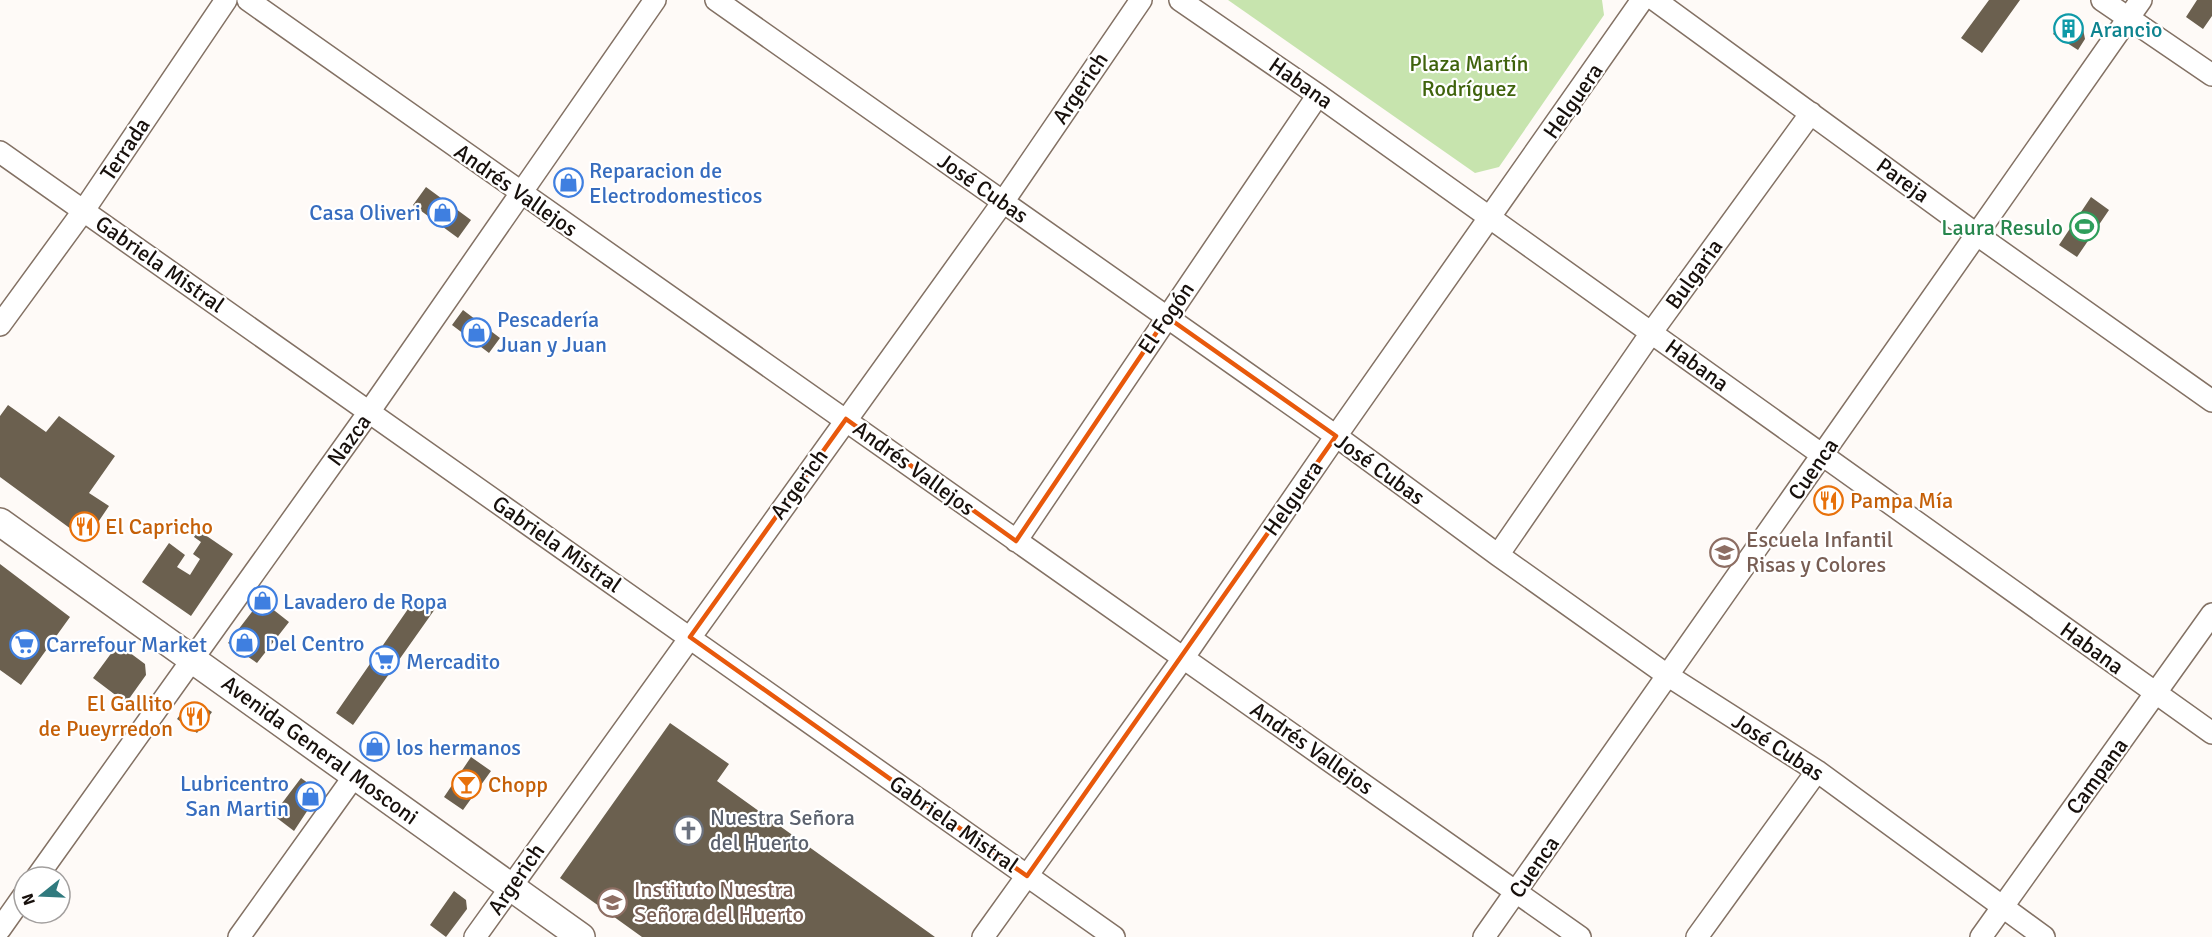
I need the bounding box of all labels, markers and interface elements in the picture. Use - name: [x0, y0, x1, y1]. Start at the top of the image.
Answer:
- building icon: Arancio: [2053, 13, 2085, 45]
- place label: Arancio: [2090, 16, 2163, 43]
- street label: Argerich: [1046, 47, 1114, 129]
- park label: Plaza Martín Rodríguez: [1409, 50, 1529, 102]
- street label: Habana: [1264, 51, 1338, 115]
- street label: Helguera: [1537, 58, 1609, 144]
- street label: Terrada: [94, 112, 156, 186]
- street label: Andrés Vallejos: [449, 138, 583, 242]
- street label: José Cubas: [933, 147, 1033, 229]
- street label: Pareja: [1871, 152, 1935, 208]
- place label: Reparacion de Electrodomesticos: [589, 157, 762, 209]
- shop icon: Reparacion de Electrodomesticos: [552, 167, 584, 199]
- shop icon: Casa Oliveri: [426, 196, 458, 228]
- place label: Casa Oliveri: [309, 199, 421, 226]
- street label: Gabriela Mistral: [90, 210, 230, 318]
- sports icon: Laura Resulo: [2068, 211, 2100, 243]
- place label: Laura Resulo: [1941, 214, 2063, 241]
- street label: Bulgaria: [1660, 234, 1728, 314]
- street label: El Fogón: [1132, 277, 1200, 359]
- place label: Pescadería Juan y Juan: [497, 306, 607, 358]
- shop icon: Pescadería Juan y Juan: [460, 316, 492, 348]
- street label: Habana: [1660, 333, 1734, 397]
- street label: Nazca: [321, 409, 377, 471]
- street label: Andrés Vallejos: [848, 415, 980, 521]
- street label: José Cubas: [1330, 427, 1430, 511]
- street label: Cuenca: [1782, 433, 1844, 505]
- street label: Argerich: [764, 443, 834, 525]
- street label: Helguera: [1257, 455, 1329, 541]
- restaurant icon: Pampa Mía: [1813, 484, 1845, 516]
- place label: Pampa Mía: [1850, 487, 1953, 514]
- street label: Gabriela Mistral: [487, 490, 627, 598]
- restaurant icon: El Capricho: [68, 510, 100, 542]
- place label: El Capricho: [105, 513, 213, 540]
- place label: Escuela Infantil Risas y Colores: [1746, 526, 1893, 578]
- school or university icon: Escuela Infantil Risas y Colores: [1709, 536, 1741, 568]
- shop icon: Lavadero de Ropa: [246, 585, 278, 617]
- place label: Lavadero de Ropa: [283, 588, 447, 615]
- street label: Habana: [2055, 616, 2129, 680]
- shop icon: Del Centro: [228, 627, 260, 659]
- supermarket icon: Carrefour Market: [9, 628, 41, 660]
- place label: Del Centro: [265, 630, 365, 657]
- place label: Carrefour Market: [46, 631, 207, 658]
- supermarket icon: Mercadito: [369, 645, 401, 677]
- place label: Mercadito: [406, 648, 500, 675]
- street label: Avenida General Mosconi: [216, 670, 424, 830]
- place label: El Gallito de Pueyrredon: [38, 690, 173, 742]
- street label: Andrés Vallejos: [1245, 696, 1379, 800]
- restaurant icon: El Gallito de Pueyrredon: [178, 700, 210, 732]
- street label: José Cubas: [1727, 707, 1829, 787]
- shop icon: los hermanos: [359, 731, 391, 763]
- street label: Campana: [2060, 733, 2134, 819]
- place label: los hermanos: [396, 734, 521, 761]
- bar icon: Chopp: [451, 768, 483, 800]
- place label: Lubricentro San Martin: [180, 770, 289, 822]
- street label: Gabriela Mistral: [884, 770, 1024, 878]
- place label: Chopp: [488, 771, 548, 798]
- shop icon: Lubricentro San Martin: [294, 780, 326, 812]
- place label: Nuestra Señora del Huerto: [710, 804, 855, 856]
- church icon: Nuestra Señora del Huerto: [673, 814, 705, 846]
- street label: Cuenca: [1503, 831, 1565, 903]
- street label: Argerich: [482, 838, 550, 920]
- north arrow: [12, 865, 72, 925]
- place label: Instituto Nuestra Señora del Huerto: [634, 876, 804, 928]
- school or university icon: Instituto Nuestra Señora del Huerto: [597, 886, 629, 918]
- text: N: [17, 891, 40, 908]

